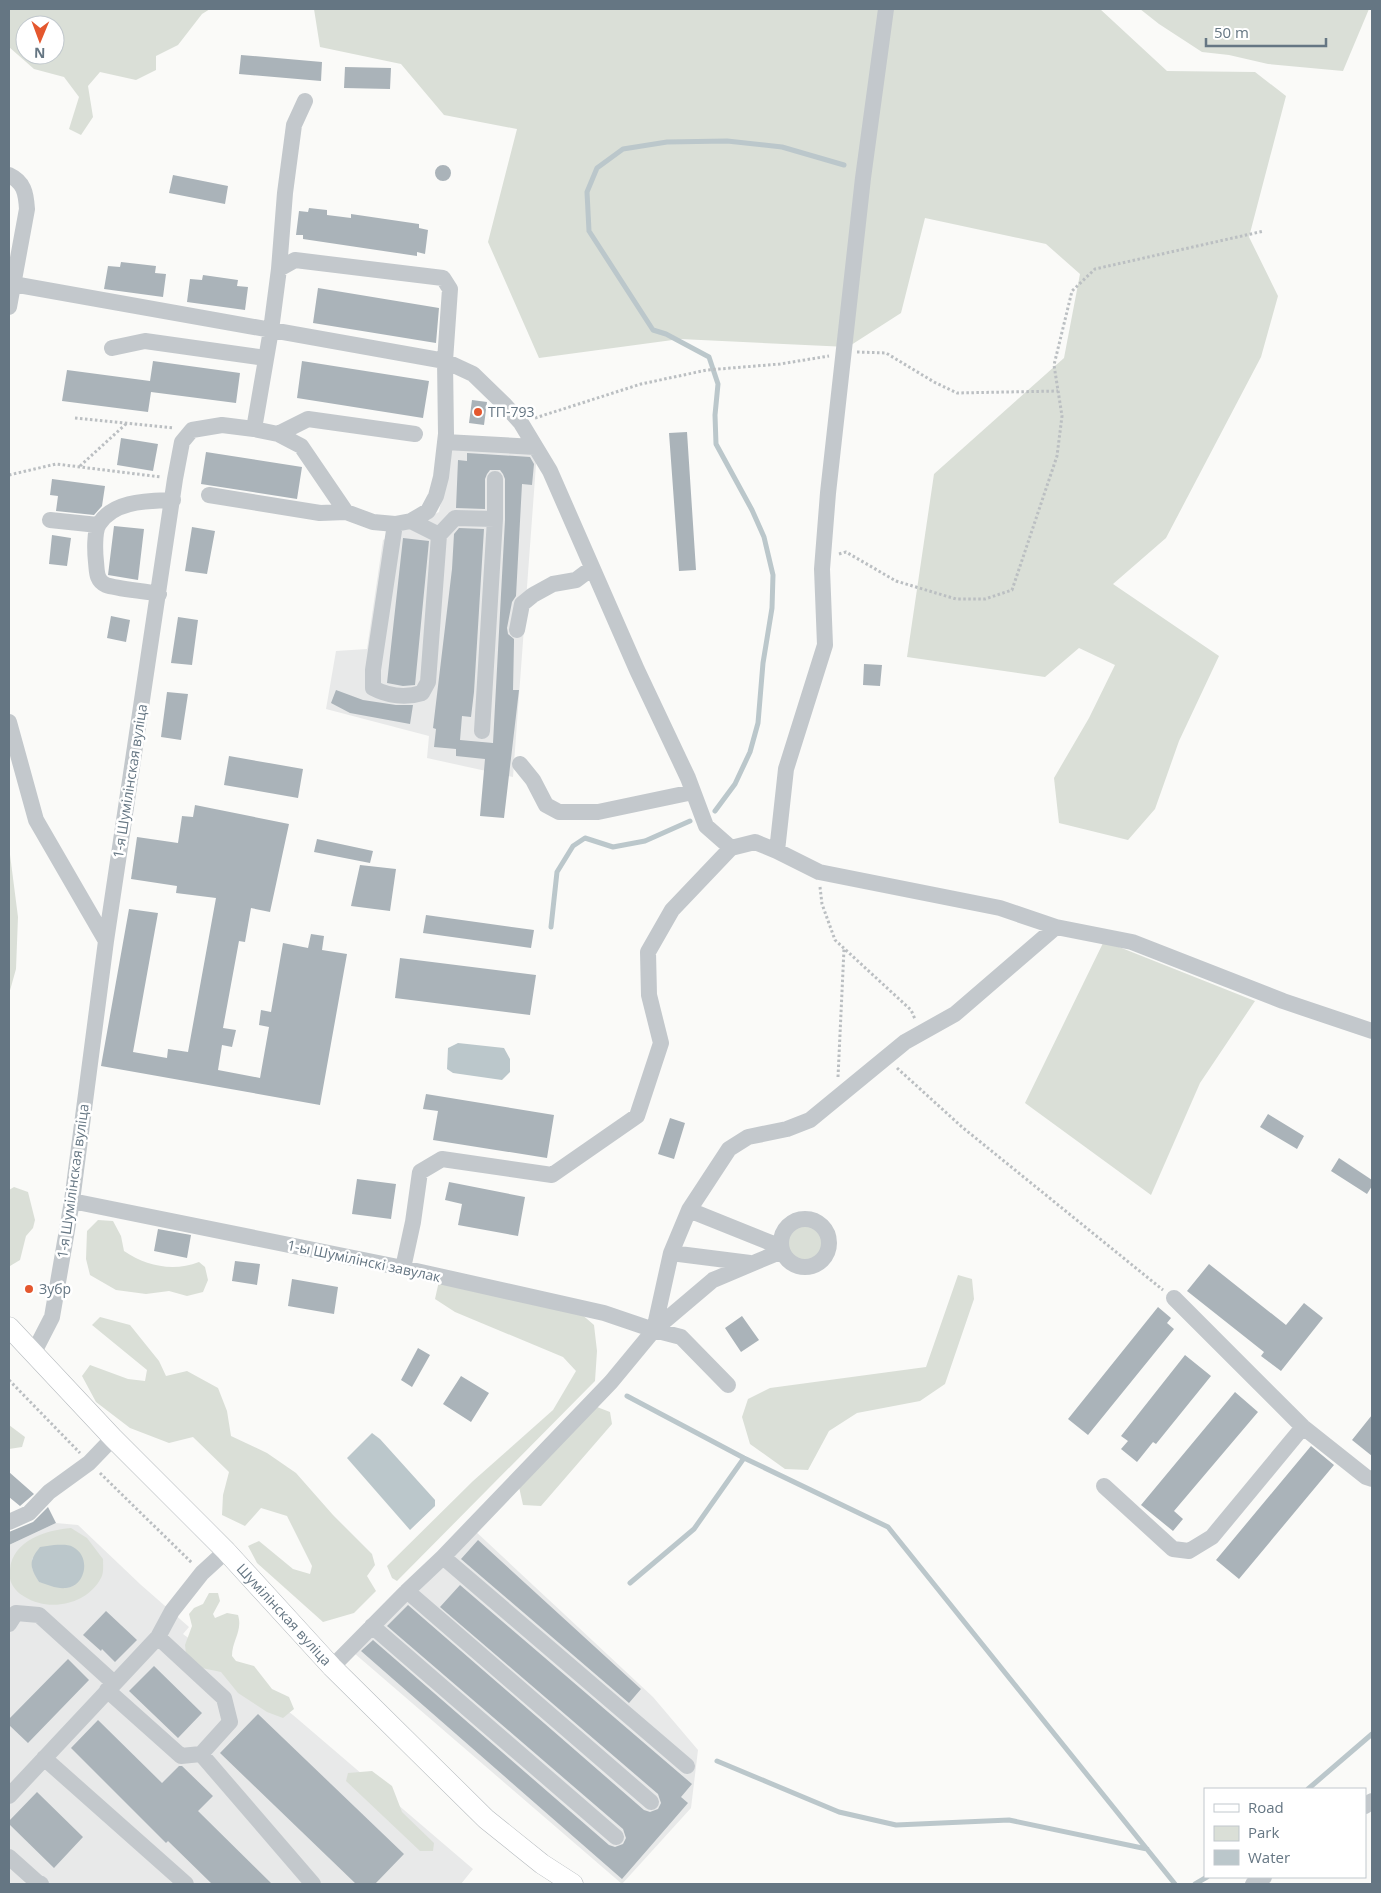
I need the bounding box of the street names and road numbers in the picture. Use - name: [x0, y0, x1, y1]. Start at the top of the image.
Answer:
- street label: 1-я Шумілінская вуліца: [108, 702, 151, 859]
- street label: 1-я Шумілінская вуліца: [52, 1102, 93, 1259]
- street label: 1-ы Шумілінскі завулак: [286, 1235, 443, 1286]
- street label: Шумілінская вуліца: [233, 1559, 336, 1669]

